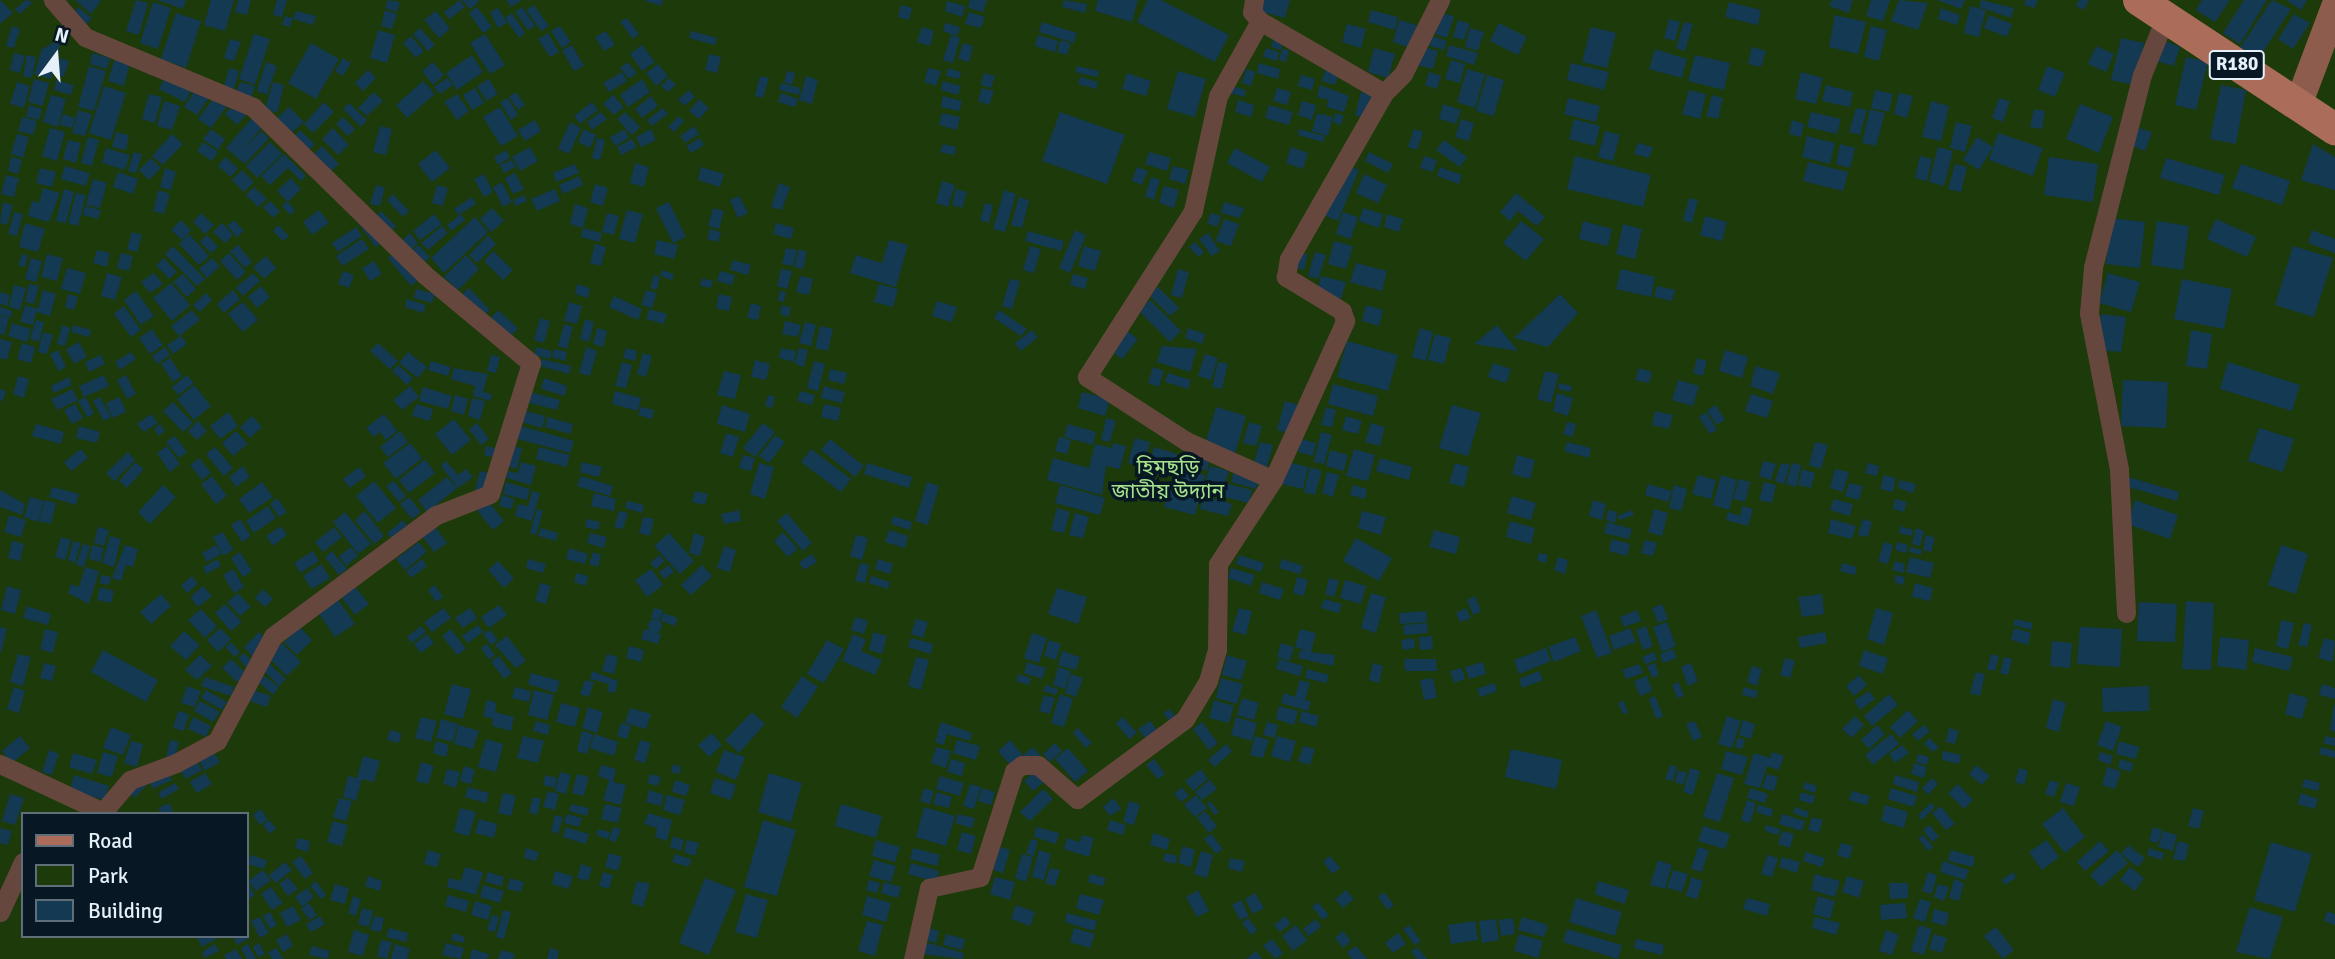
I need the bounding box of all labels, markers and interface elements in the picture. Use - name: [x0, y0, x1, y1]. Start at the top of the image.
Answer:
- north arrow: [21, 21, 91, 91]
- text: N: [52, 22, 71, 49]
- road number: R180: [2207, 50, 2267, 80]
- park label: হিমছড়ি জাতীয় উদ্যান: [1112, 454, 1224, 504]
- legend: [21, 812, 248, 938]
- text: Road: [88, 828, 133, 854]
- text: Park: [88, 863, 128, 889]
- text: Building: [88, 898, 163, 924]

